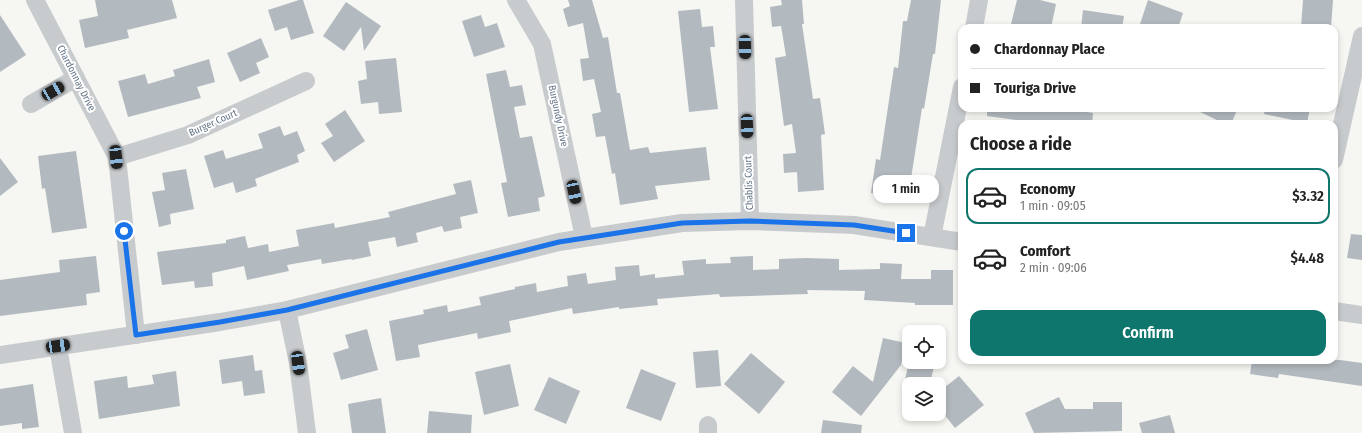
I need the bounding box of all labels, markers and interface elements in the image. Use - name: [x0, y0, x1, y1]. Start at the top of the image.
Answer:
- car: [739, 35, 751, 59]
- text: Chardonnay Place: [994, 40, 1105, 58]
- street label: Chardonnay Drive: [54, 43, 98, 113]
- text: Touriga Drive: [994, 79, 1076, 97]
- car: [40, 80, 66, 102]
- street label: Burgundy Drive: [546, 84, 570, 148]
- street label: Burger Court: [187, 107, 240, 139]
- car: [741, 114, 753, 138]
- text: Choose a ride: [970, 133, 1072, 155]
- car: [109, 144, 123, 170]
- street label: Chablis Court: [742, 155, 756, 210]
- callout: 1 min: [873, 175, 939, 203]
- icon: car: [972, 178, 1008, 214]
- car: [566, 179, 582, 205]
- text: Economy: [1020, 180, 1075, 198]
- text: 1 min: [892, 181, 920, 196]
- text: $3.32: [1292, 187, 1324, 205]
- text: 1 min · 09:05: [1020, 198, 1086, 213]
- route start: [115, 222, 133, 240]
- route end: [897, 224, 915, 242]
- icon: car: [972, 240, 1008, 276]
- text: Comfort: [1020, 242, 1071, 260]
- text: $4.48: [1291, 249, 1324, 267]
- text: 2 min · 09:06: [1020, 260, 1087, 275]
- button: Confirm: [970, 310, 1326, 356]
- map controls: [902, 325, 946, 421]
- button: locate: [902, 325, 946, 369]
- car: [45, 338, 71, 354]
- car: [290, 350, 306, 376]
- button: layers: [902, 377, 946, 421]

